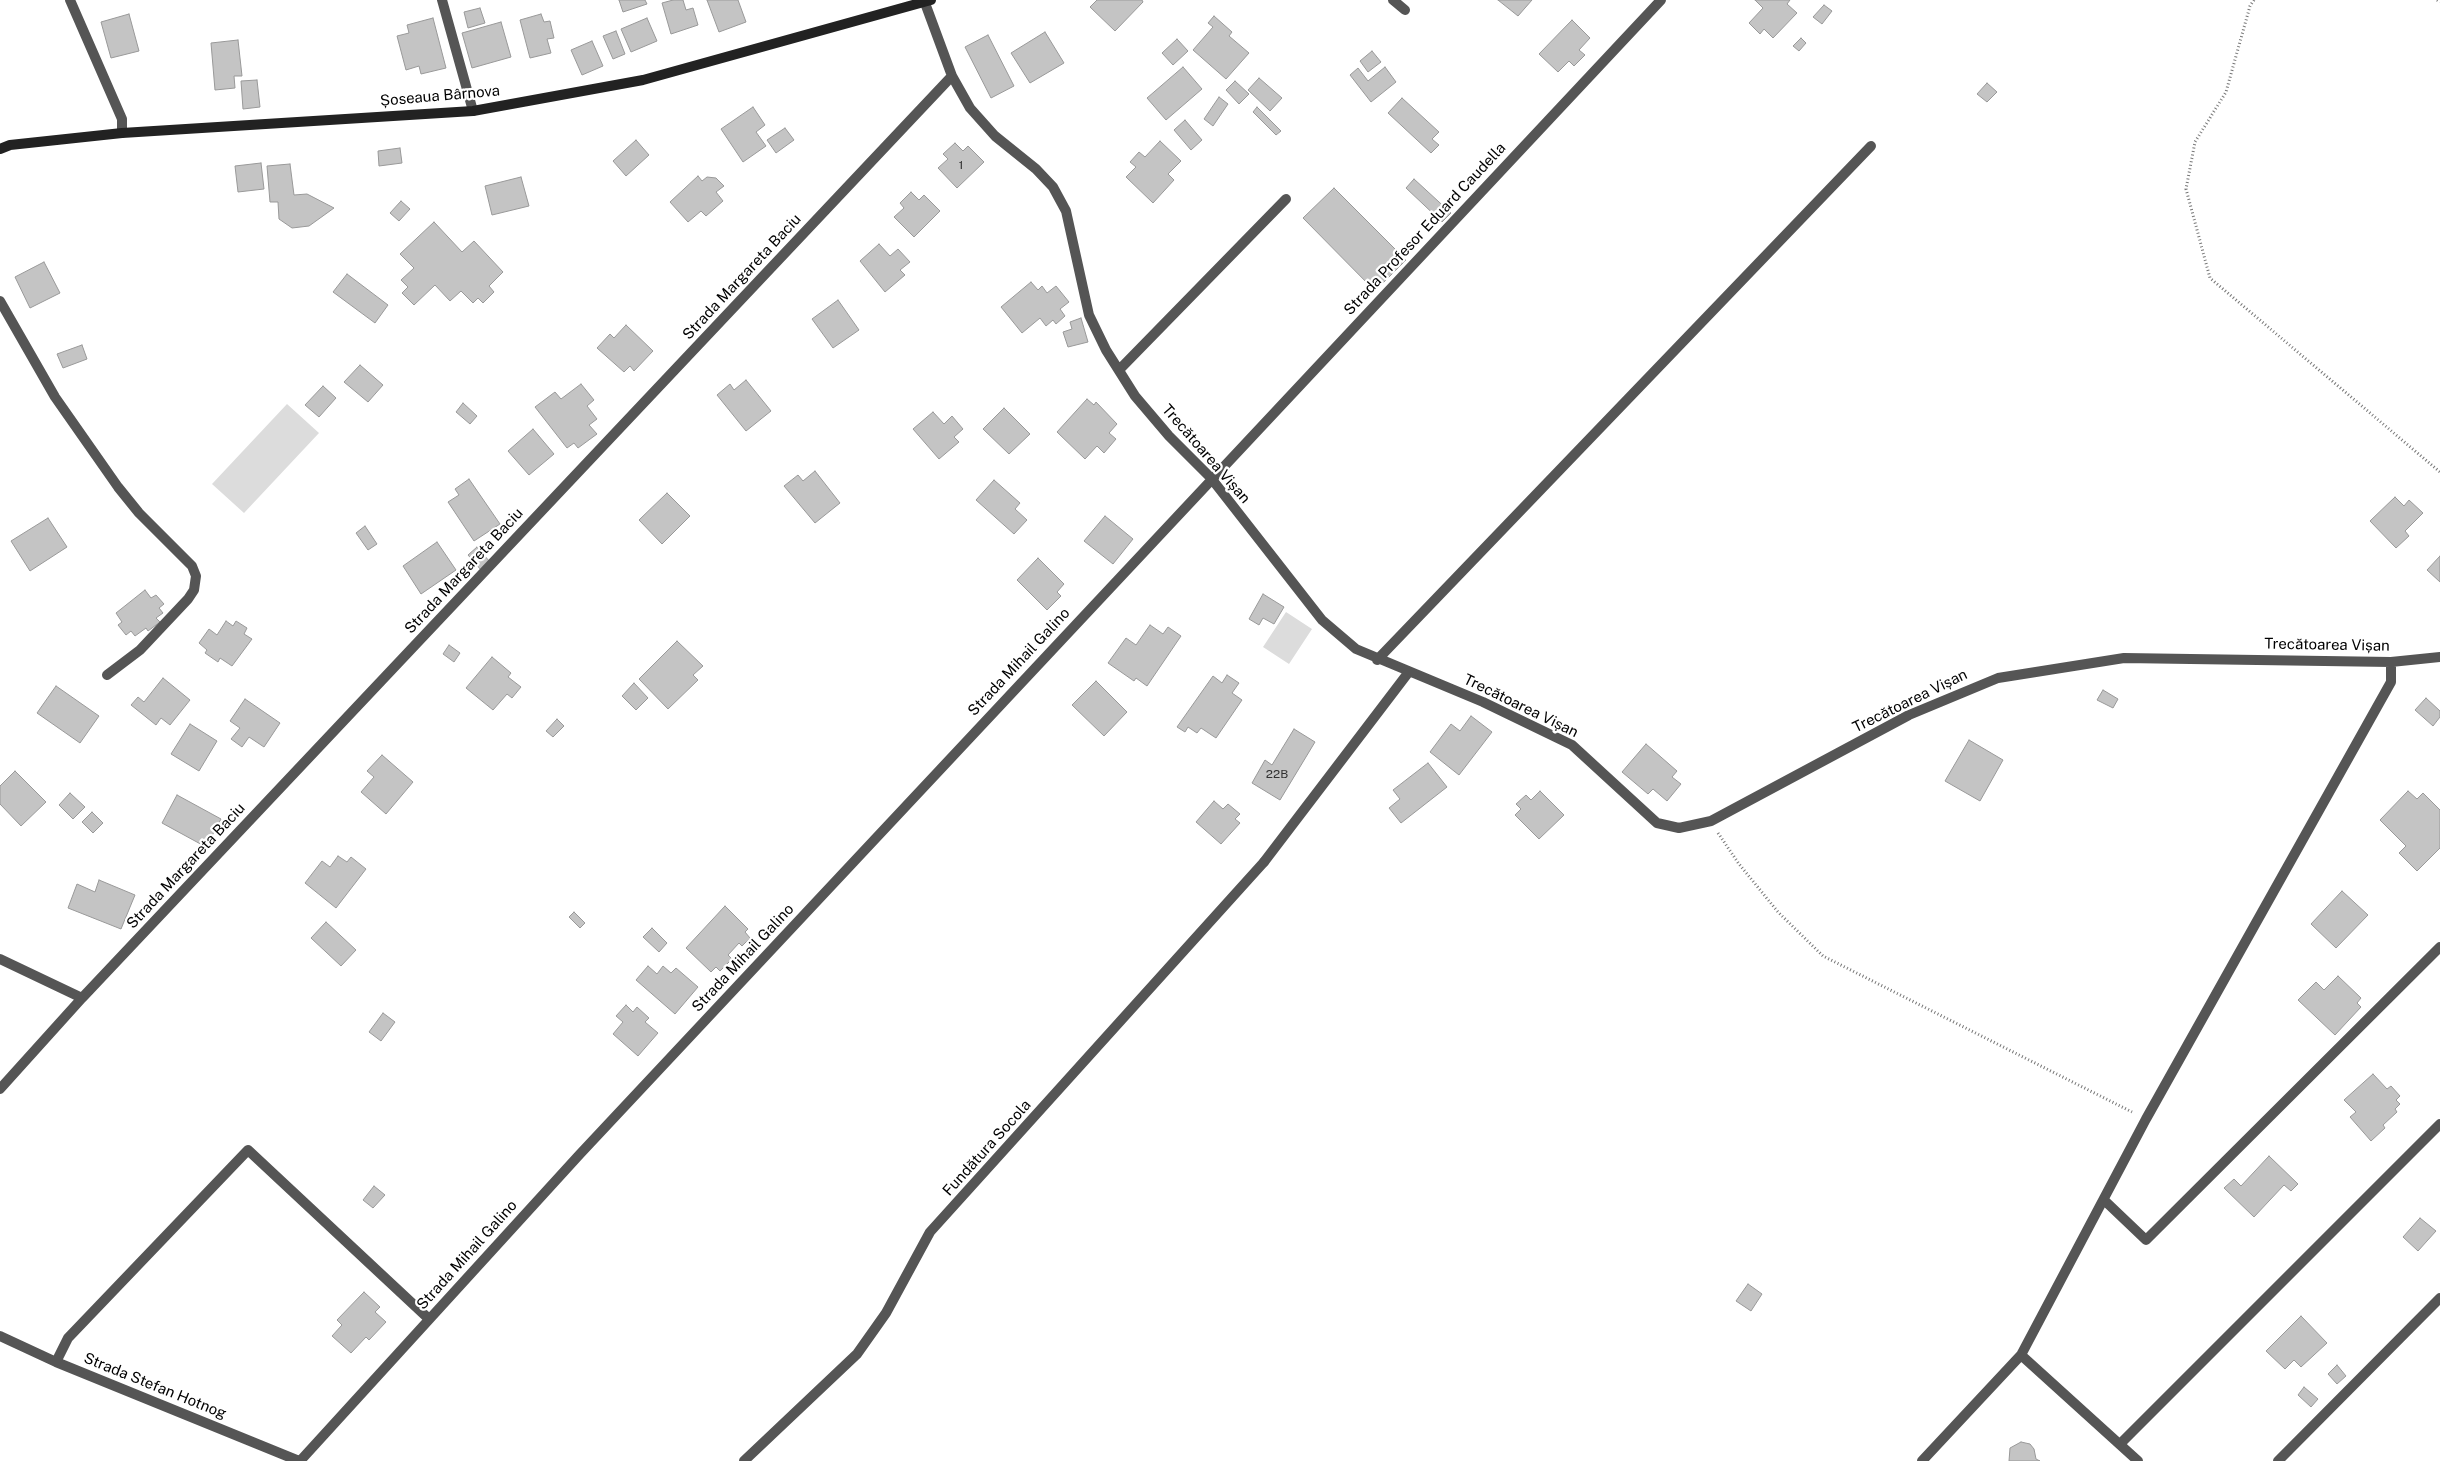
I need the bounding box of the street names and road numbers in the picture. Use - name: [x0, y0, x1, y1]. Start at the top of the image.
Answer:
- street label: Șoseaua Bârnova: [379, 82, 501, 110]
- street label: Strada Profesor Eduard Caudella: [1340, 139, 1510, 319]
- street label: Strada Margareta Baciu: [679, 210, 805, 344]
- street label: Trecătoarea Vișan: [1158, 401, 1254, 507]
- street label: Strada Margareta Baciu: [401, 504, 527, 638]
- street label: Strada Mihail Galino: [964, 604, 1074, 720]
- street label: Trecătoarea Vișan: [2264, 635, 2390, 655]
- street label: Trecătoarea Vișan: [1850, 665, 1970, 737]
- street label: Trecătoarea Vișan: [1461, 670, 1581, 742]
- street label: Strada Margareta Baciu: [123, 799, 249, 933]
- street label: Strada Mihail Galino: [688, 900, 798, 1016]
- street label: Fundătura Socola: [939, 1096, 1035, 1200]
- street label: Strada Mihail Galino: [413, 1197, 521, 1313]
- street label: Strada Stefan Hotnog: [81, 1349, 229, 1423]

